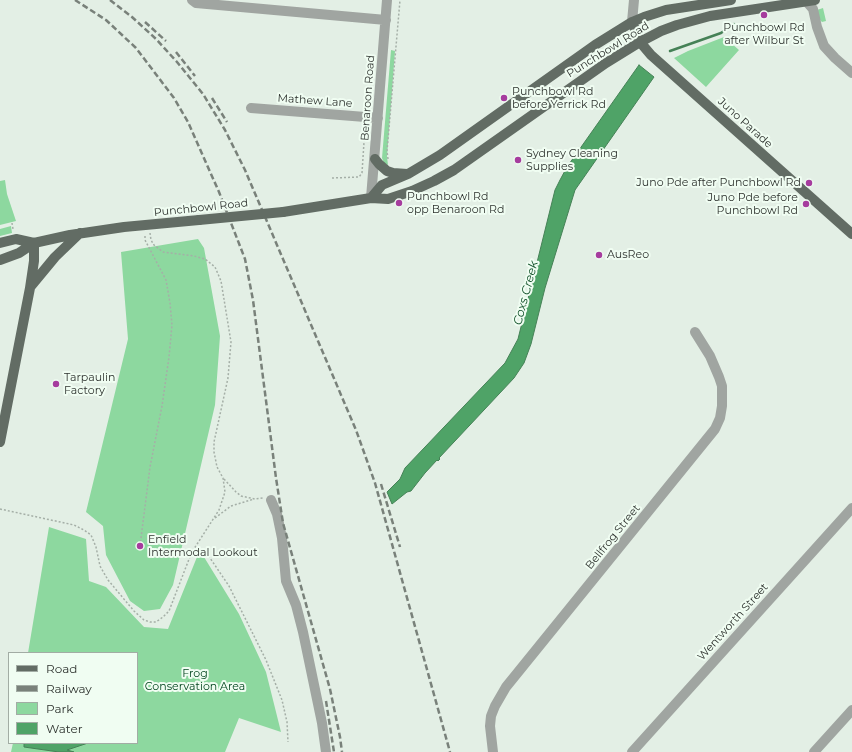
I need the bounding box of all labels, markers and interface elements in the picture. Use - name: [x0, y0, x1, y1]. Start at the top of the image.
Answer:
- marker: Punchbowl Rd after Wilbur St: [759, 10, 769, 20]
- street label: Punchbowl Road: [564, 19, 652, 81]
- place label: Punchbowl Rd after Wilbur St: [723, 21, 805, 47]
- street label: Benaroon Road: [358, 55, 378, 141]
- place label: Punchbowl Rd before Yerrick Rd: [512, 85, 606, 111]
- street label: Mathew Lane: [277, 92, 353, 110]
- marker: Punchbowl Rd before Yerrick Rd: [499, 93, 509, 103]
- street label: Juno Parade: [715, 95, 775, 151]
- place label: Sydney Cleaning Supplies: [526, 147, 618, 173]
- marker: Sydney Cleaning Supplies: [513, 155, 523, 165]
- place label: Juno Pde after Punchbowl Rd: [636, 176, 801, 190]
- marker: Juno Pde after Punchbowl Rd: [804, 178, 814, 188]
- place label: Punchbowl Rd opp Benaroon Rd: [407, 190, 504, 216]
- place label: Juno Pde before Punchbowl Rd: [708, 191, 798, 217]
- street label: Punchbowl Road: [153, 196, 249, 220]
- marker: Punchbowl Rd opp Benaroon Rd: [394, 198, 404, 208]
- marker: Juno Pde before Punchbowl Rd: [801, 199, 811, 209]
- place label: AusReo: [607, 248, 649, 262]
- marker: AusReo: [594, 250, 604, 260]
- water label: Coxs Creek: [511, 259, 541, 327]
- place label: Tarpaulin Factory: [64, 371, 115, 397]
- marker: Tarpaulin Factory: [51, 379, 61, 389]
- street label: Bellfrog Street: [583, 502, 643, 572]
- place label: Enfield Intermodal Lookout: [148, 533, 258, 559]
- marker: Enfield Intermodal Lookout: [135, 541, 145, 551]
- street label: Wentworth Street: [695, 581, 771, 663]
- legend: [8, 652, 138, 744]
- text: Road: [46, 661, 77, 676]
- park label: Frog Conservation Area: [145, 667, 245, 693]
- text: Railway: [46, 681, 92, 696]
- text: Park: [46, 701, 73, 716]
- text: Water: [46, 721, 82, 736]

